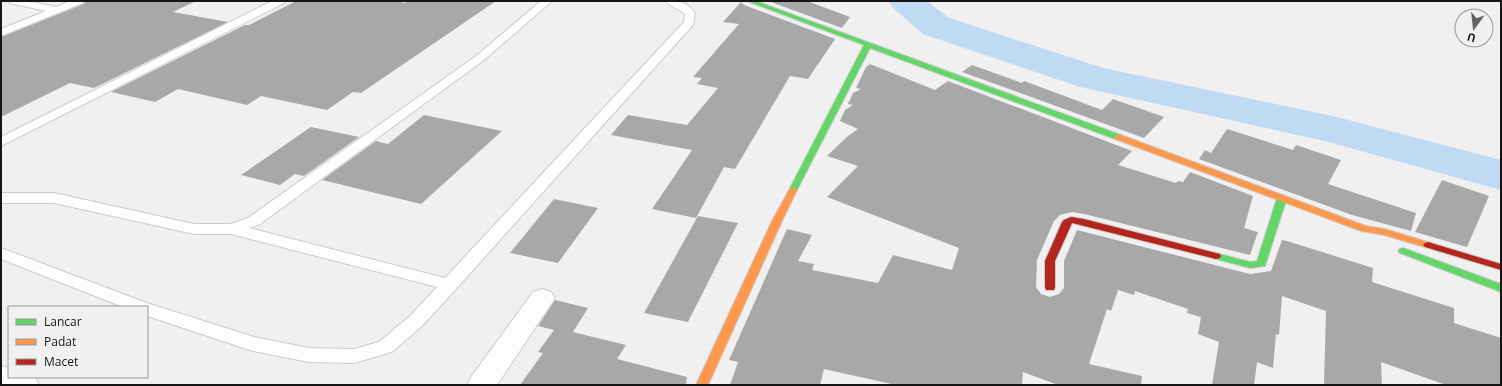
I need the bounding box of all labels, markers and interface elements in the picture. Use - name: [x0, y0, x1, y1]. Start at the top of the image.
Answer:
- north arrow: [1454, 8, 1494, 48]
- text: U: [1465, 30, 1477, 46]
- legend: [8, 306, 148, 378]
- text: Lancar: [44, 313, 82, 330]
- text: Padat: [44, 333, 76, 350]
- text: Macet: [44, 353, 78, 370]

